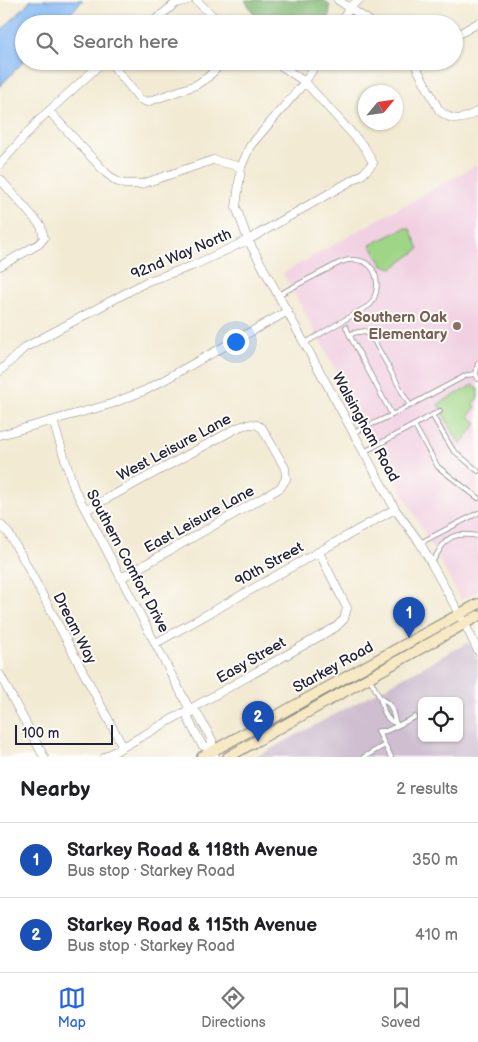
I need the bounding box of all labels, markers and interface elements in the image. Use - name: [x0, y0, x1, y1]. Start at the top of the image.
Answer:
- search box: [15, 15, 463, 70]
- icon: search: [33, 29, 61, 57]
- text: Search here: [73, 31, 178, 54]
- north arrow: [358, 85, 403, 130]
- street label: 92nd Way North: [128, 225, 234, 284]
- place label: Southern Oak Elementary: [353, 308, 447, 344]
- marker: Southern Oak Elementary: [451, 320, 463, 332]
- your location: [223, 329, 249, 355]
- street label: Walsingham Road: [328, 369, 404, 485]
- street label: West Leisure Lane: [114, 409, 235, 485]
- street label: East Leisure Lane: [141, 481, 258, 558]
- street label: Southern Comfort Drive: [82, 486, 173, 636]
- street label: 90th Street: [232, 538, 307, 591]
- street label: Dream Way: [49, 589, 101, 667]
- pin: 1: [393, 597, 425, 638]
- street label: Easy Street: [213, 633, 290, 688]
- street label: Starkey Road: [290, 638, 377, 697]
- map controls: [418, 697, 463, 742]
- button: locate: [418, 697, 463, 742]
- pin: 2: [242, 701, 274, 742]
- scale bar: [15, 722, 112, 745]
- text: 100 m: [22, 725, 59, 742]
- text: Nearby: [20, 777, 90, 802]
- text: 2 results: [396, 780, 458, 799]
- text: Starkey Road & 118th Avenue: [67, 839, 318, 862]
- text: 1: [33, 851, 39, 870]
- text: 350 m: [412, 851, 458, 870]
- text: Bus stop · Starkey Road: [67, 862, 235, 881]
- text: Starkey Road & 115th Avenue: [67, 914, 317, 937]
- text: 2: [31, 926, 41, 945]
- text: 410 m: [415, 926, 458, 945]
- text: Bus stop · Starkey Road: [67, 937, 235, 956]
- tab: Map: [58, 984, 86, 1031]
- tab: Directions: [201, 984, 266, 1031]
- tab: Saved: [381, 984, 420, 1031]

